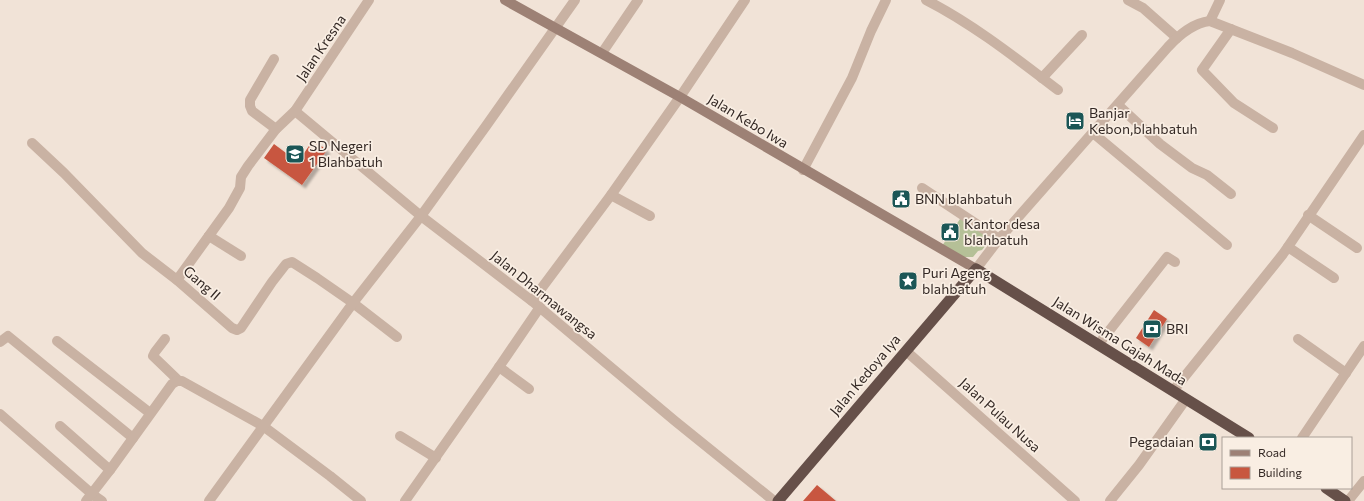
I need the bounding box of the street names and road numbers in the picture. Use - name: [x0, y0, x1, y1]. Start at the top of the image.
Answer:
- street label: Jalan Kresna: [292, 11, 349, 84]
- street label: Jalan Kebo Iwa: [705, 90, 792, 151]
- street label: Jalan Dharmawangsa: [488, 247, 601, 343]
- street label: Gang II: [180, 262, 224, 303]
- street label: Jalan Wisma Gajah Mada: [1050, 292, 1190, 389]
- street label: Jalan Kedoya Iya: [826, 331, 904, 419]
- street label: Jalan Pulau Nusa: [956, 374, 1044, 455]

